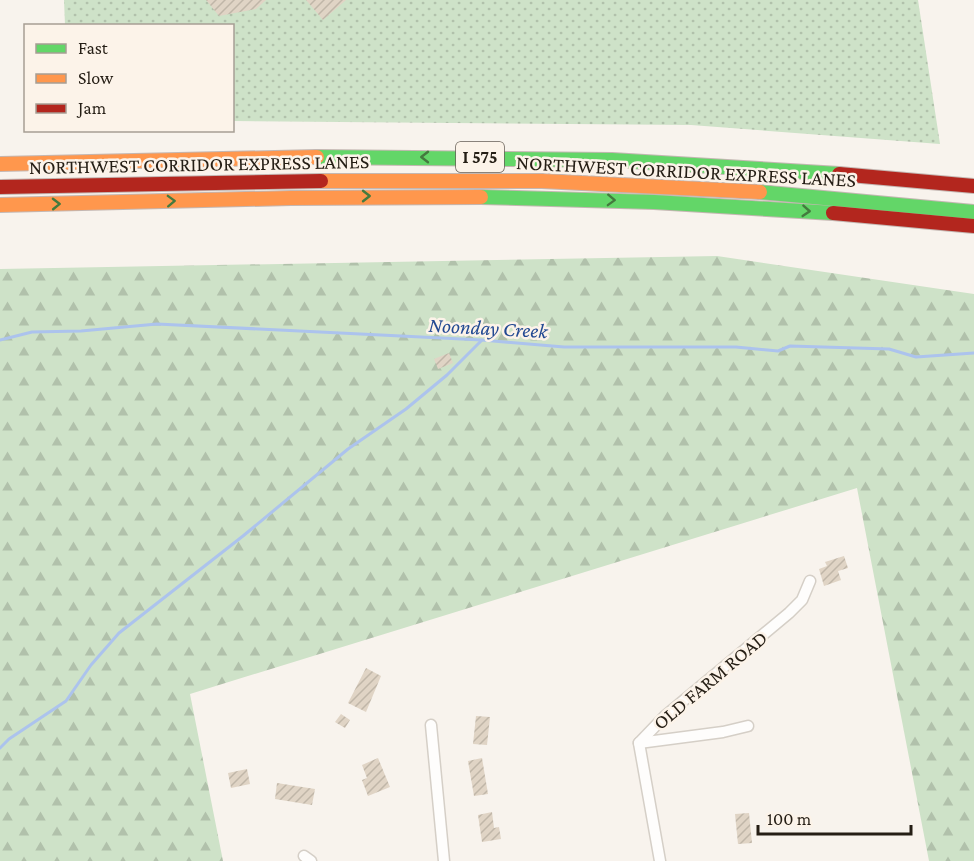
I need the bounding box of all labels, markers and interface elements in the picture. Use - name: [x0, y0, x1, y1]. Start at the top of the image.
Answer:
- legend: [24, 24, 234, 132]
- text: Fast: [78, 38, 109, 58]
- text: Slow: [78, 68, 114, 88]
- text: Jam: [76, 98, 107, 118]
- road number: I 575: [456, 142, 504, 172]
- street label: NORTHWEST CORRIDOR EXPRESS LANES: [29, 150, 369, 178]
- one-way arrow: [421, 151, 430, 163]
- street label: NORTHWEST CORRIDOR EXPRESS LANES: [515, 151, 857, 191]
- one-way arrow: [362, 190, 371, 202]
- one-way arrow: [607, 193, 616, 206]
- one-way arrow: [167, 194, 176, 207]
- one-way arrow: [52, 197, 61, 210]
- one-way arrow: [801, 204, 810, 217]
- water label: Noonday Creek: [428, 313, 549, 343]
- street label: OLD FARM ROAD: [649, 626, 771, 734]
- scale bar: [758, 798, 911, 836]
- text: 100 m: [767, 809, 812, 829]

